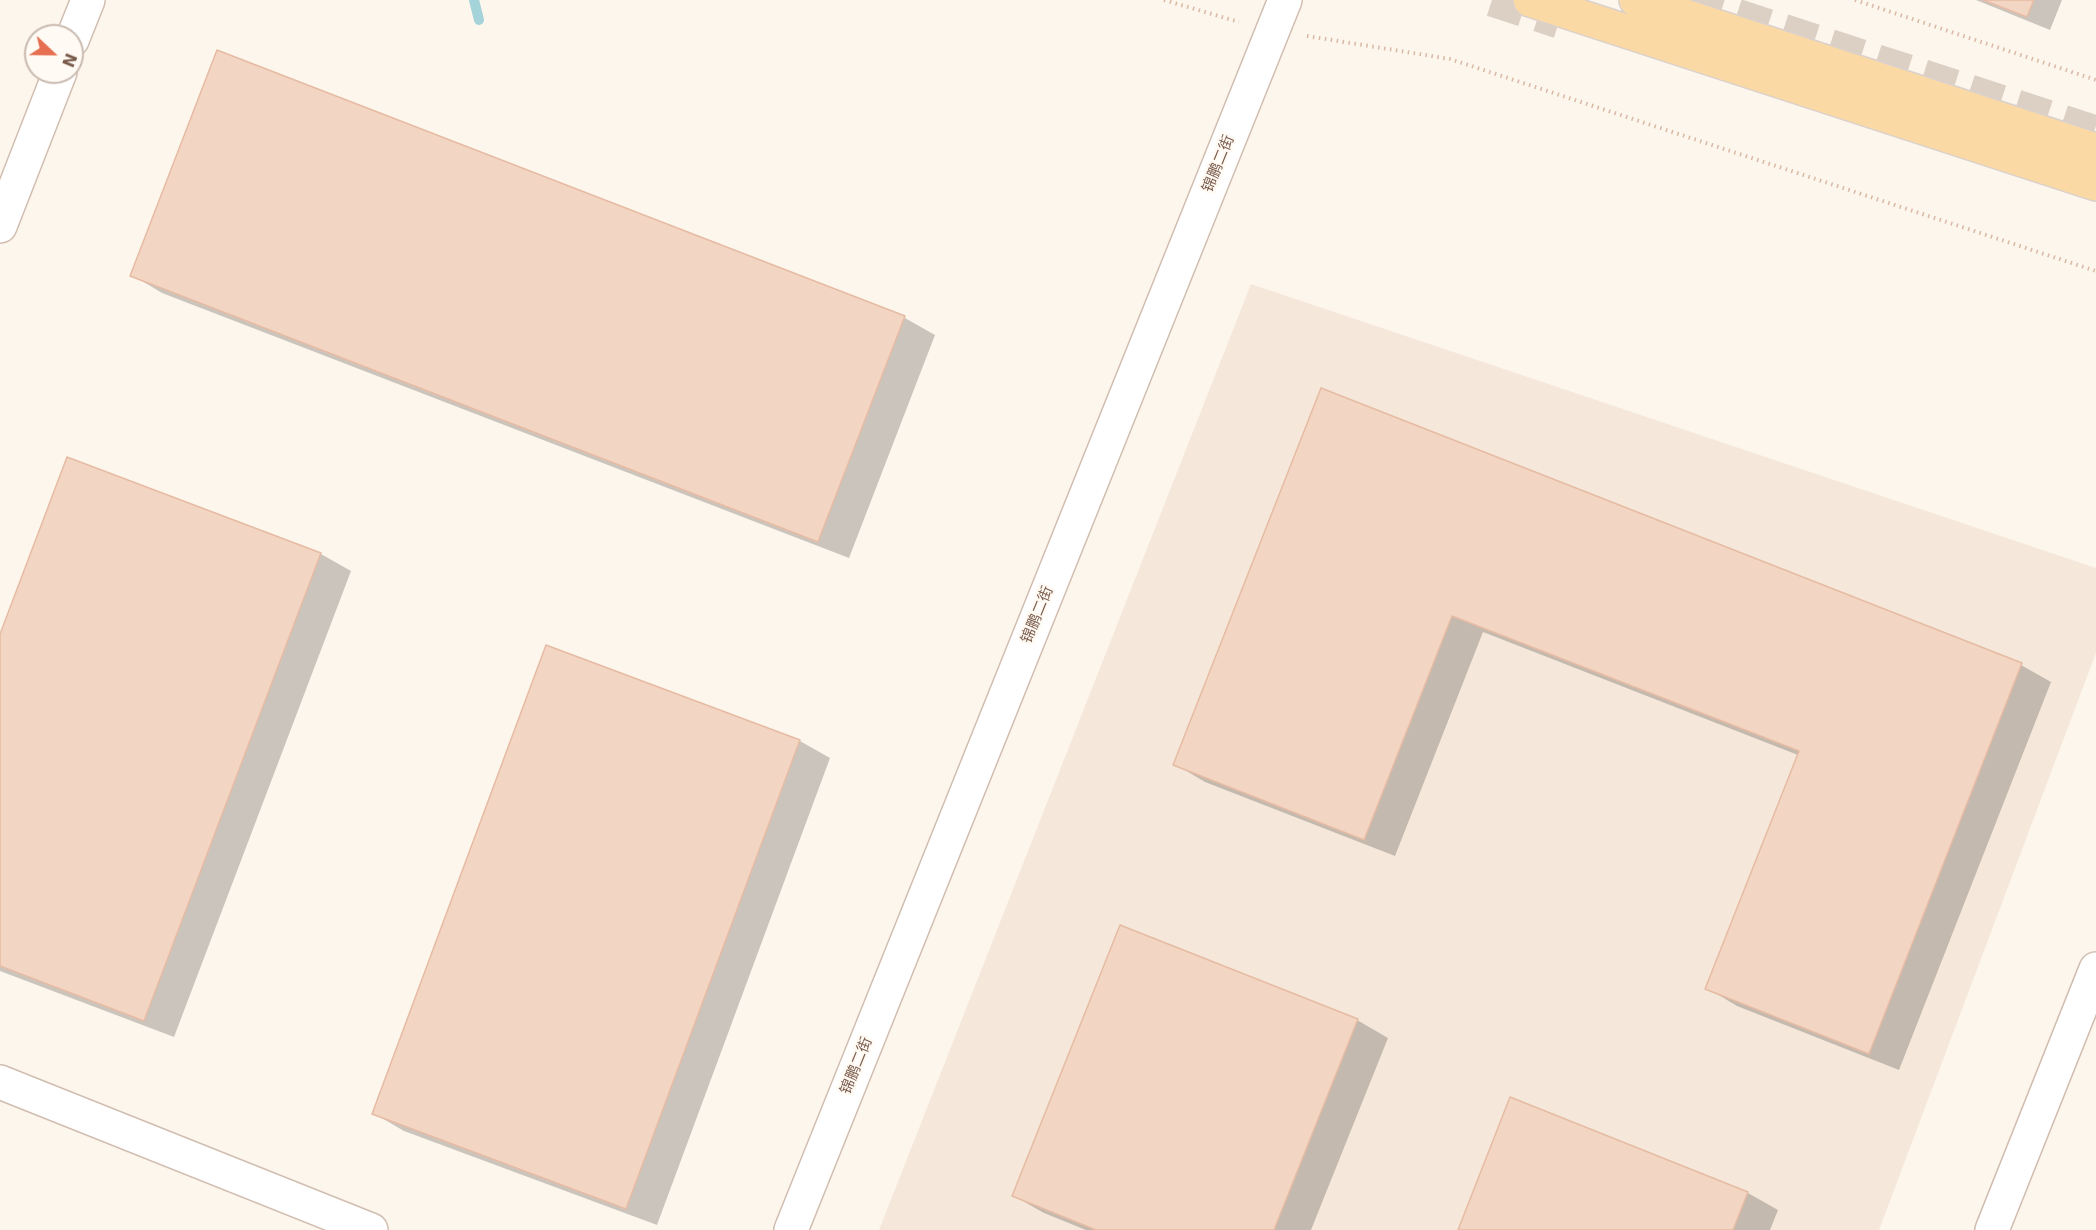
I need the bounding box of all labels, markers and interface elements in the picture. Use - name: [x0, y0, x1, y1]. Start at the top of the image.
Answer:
- north arrow: [24, 24, 84, 84]
- text: N: [58, 50, 81, 70]
- street label: 锦鹏二街: [1199, 133, 1239, 195]
- street label: 锦鹏二街: [1018, 584, 1058, 646]
- street label: 锦鹏二街: [837, 1035, 877, 1097]

